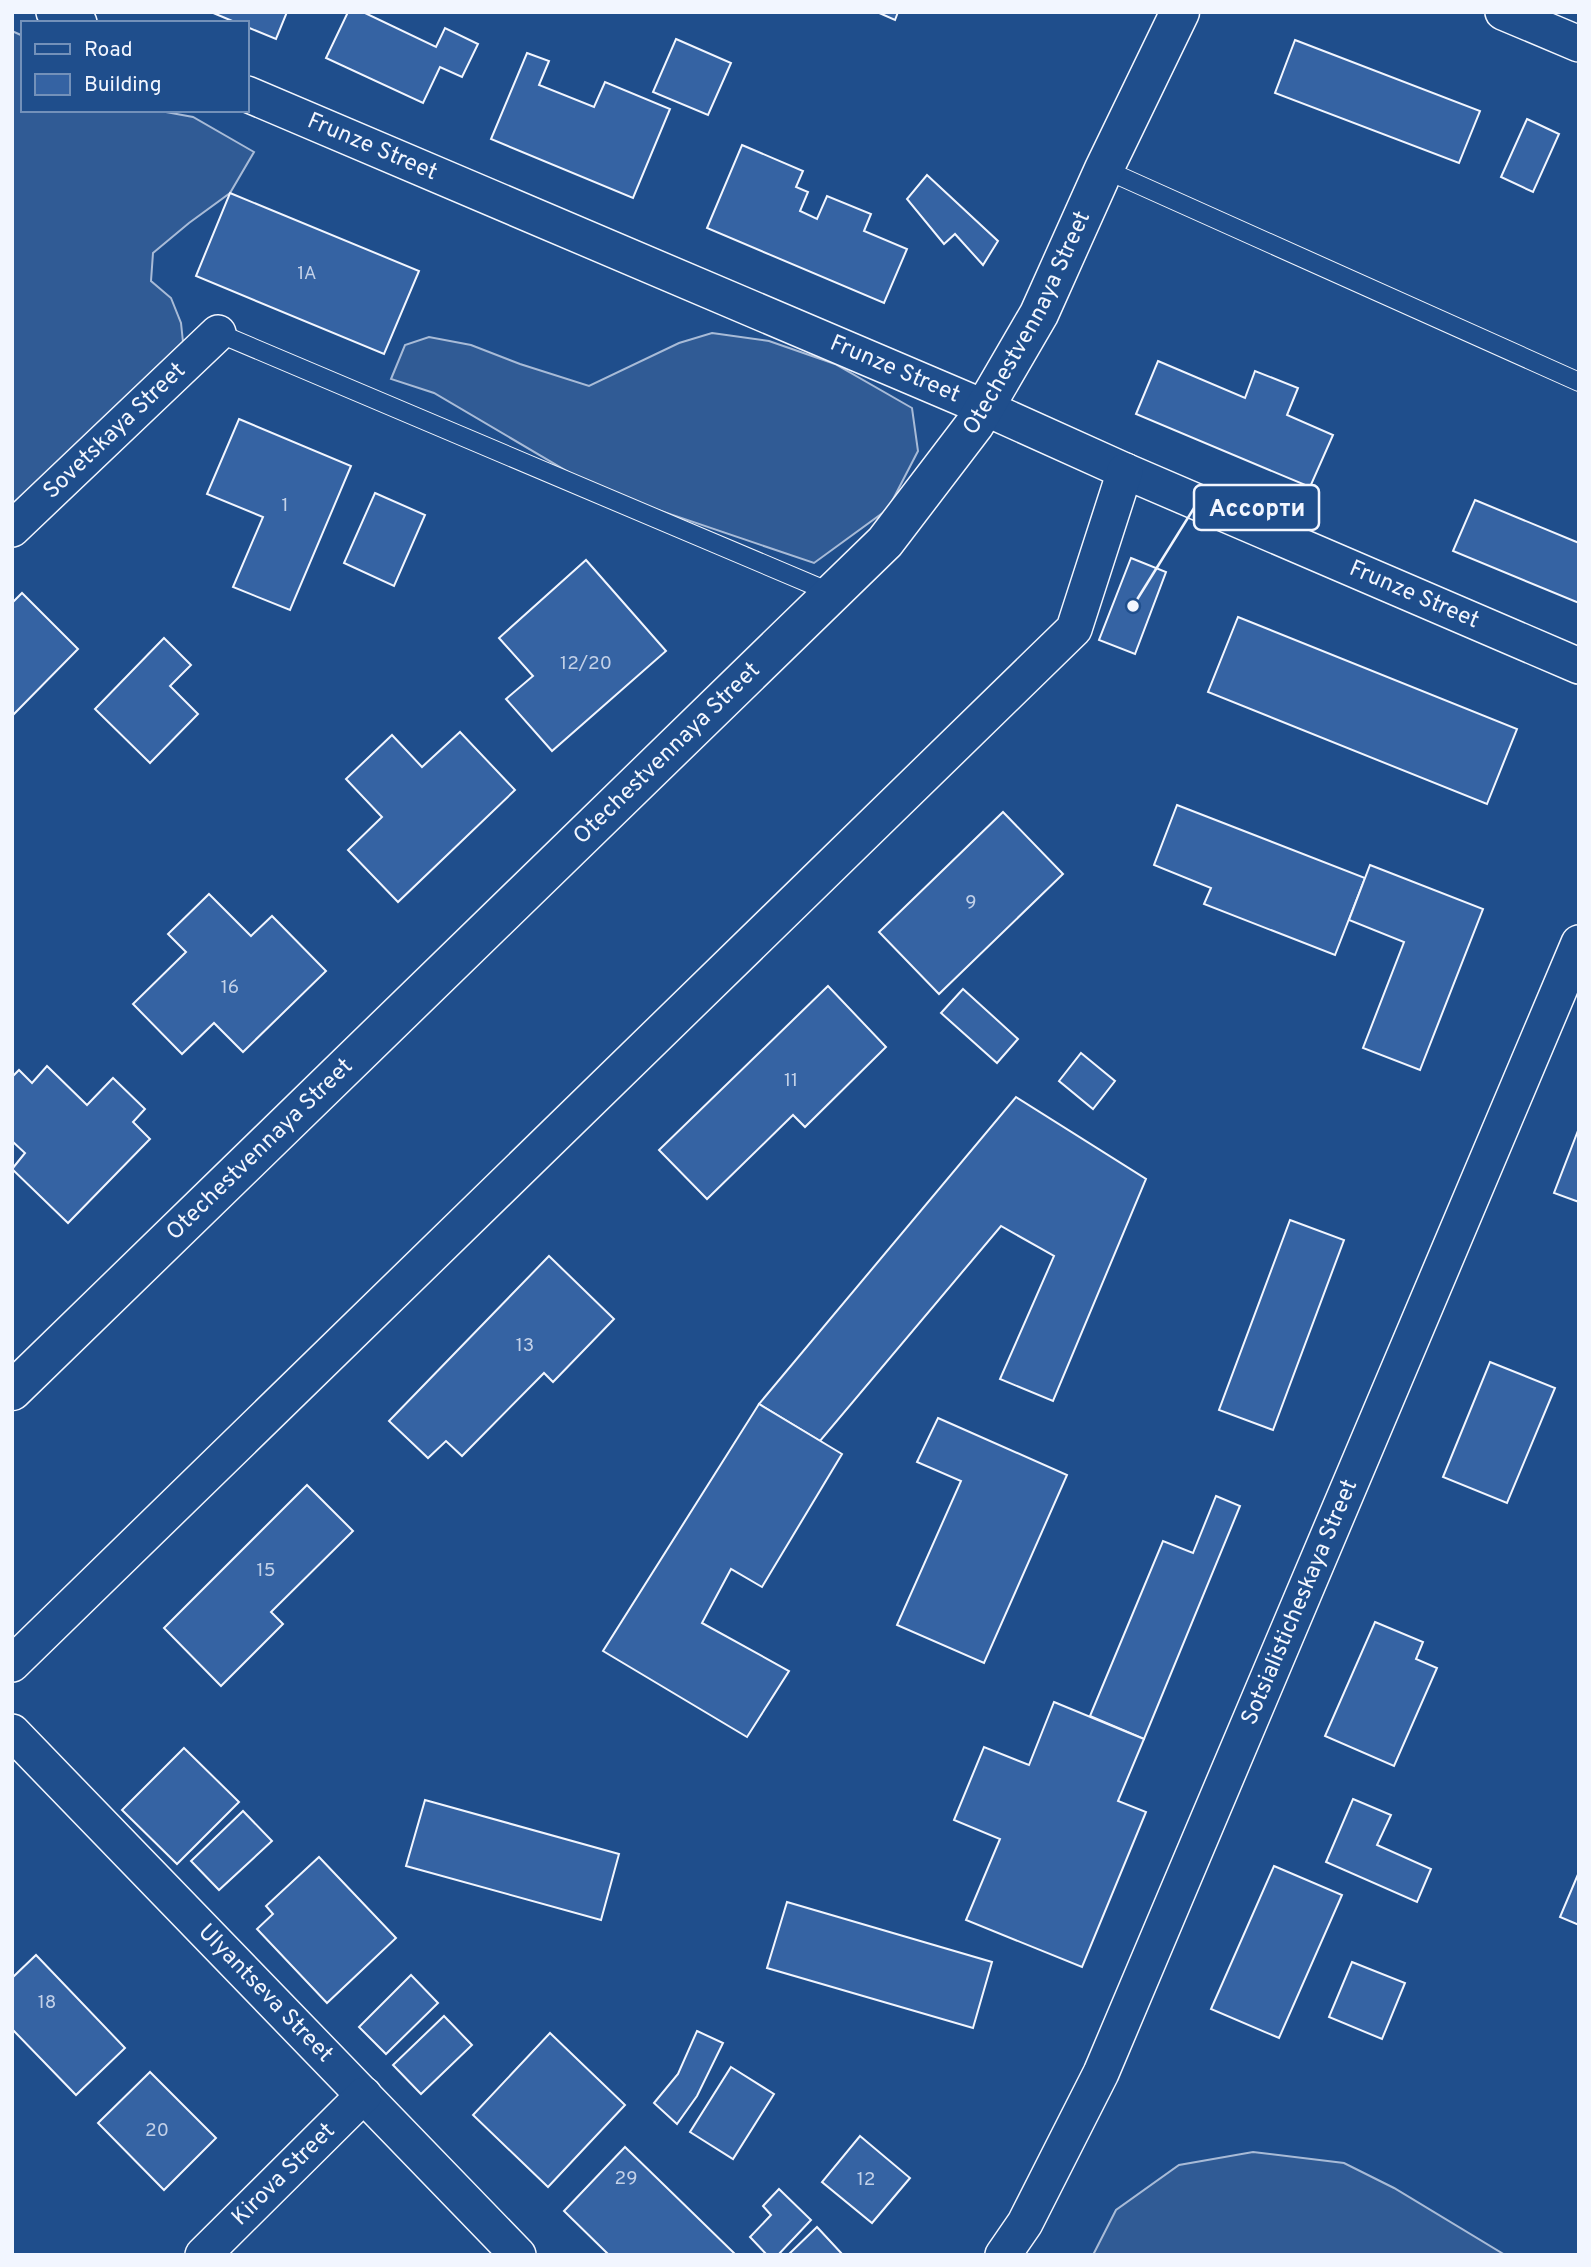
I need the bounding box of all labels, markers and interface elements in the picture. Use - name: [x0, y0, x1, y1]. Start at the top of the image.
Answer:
- legend: [21, 21, 248, 112]
- text: Road: [84, 37, 133, 64]
- text: Building: [84, 72, 162, 99]
- street label: Frunze Street: [303, 107, 442, 188]
- street label: Otechestvennaya Street: [957, 207, 1098, 441]
- house number: 1А: [297, 262, 317, 286]
- street label: Frunze Street: [825, 329, 964, 410]
- street label: Sovetskaya Street: [38, 357, 192, 506]
- callout: Ассорти: [1194, 485, 1319, 530]
- house number: 1: [281, 494, 289, 518]
- text: Ассорти: [1209, 495, 1305, 525]
- street label: Frunze Street: [1345, 554, 1483, 636]
- house number: 12/20: [560, 652, 612, 676]
- street label: Otechestvennaya Street: [568, 657, 767, 851]
- house number: 9: [965, 891, 977, 915]
- house number: 16: [221, 976, 239, 1000]
- street label: Otechestvennaya Street: [161, 1053, 359, 1247]
- house number: 11: [784, 1069, 798, 1093]
- house number: 13: [516, 1334, 534, 1358]
- street label: Sotsialisticheskaya Street: [1235, 1475, 1365, 1729]
- house number: 15: [257, 1559, 275, 1583]
- street label: Ulyantseva Street: [191, 1918, 339, 2069]
- house number: 18: [38, 1991, 56, 2015]
- street label: Kirova Street: [226, 2117, 342, 2232]
- house number: 20: [145, 2119, 169, 2143]
- house number: 29: [615, 2167, 637, 2191]
- house number: 12: [857, 2168, 875, 2192]

